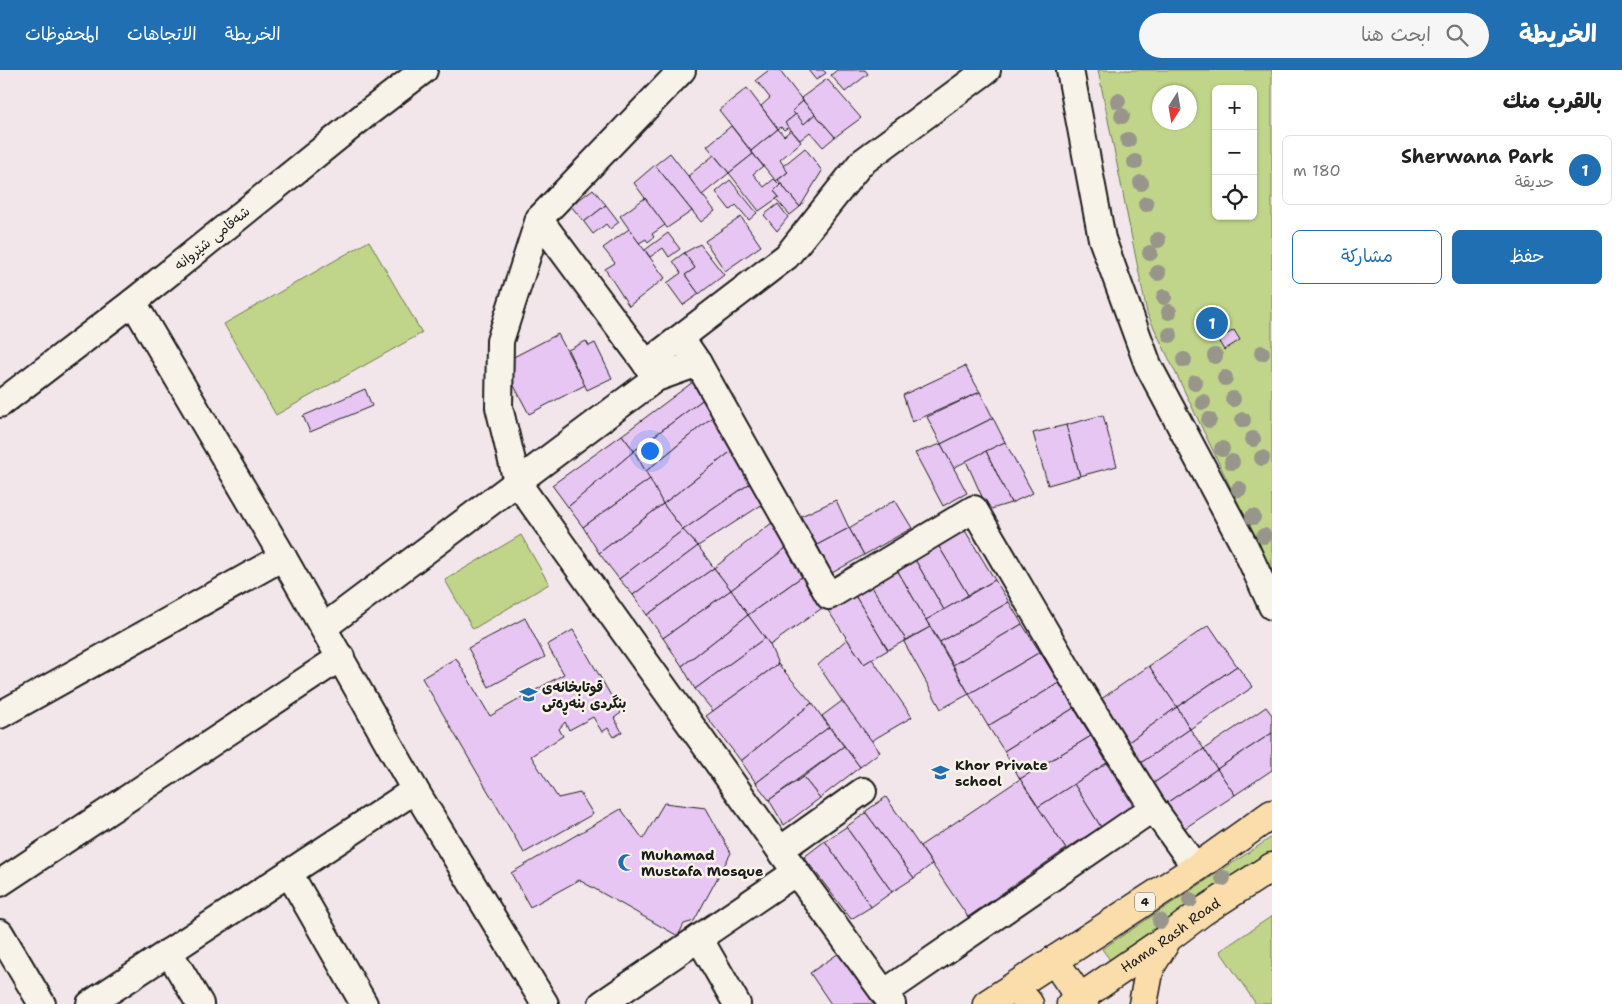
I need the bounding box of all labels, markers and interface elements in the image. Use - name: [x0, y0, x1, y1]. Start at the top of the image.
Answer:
- search box: [1139, 13, 1489, 58]
- text: الخريطة: [1519, 18, 1597, 50]
- icon: search: [1443, 21, 1471, 49]
- text: المحفوظات: [25, 22, 99, 46]
- text: الاتجاهات: [127, 22, 197, 46]
- text: الخريطة: [225, 22, 281, 46]
- text: ابحث هنا: [1361, 22, 1431, 47]
- north arrow: [1152, 85, 1197, 130]
- map controls: [1212, 85, 1257, 220]
- button: +: [1212, 85, 1257, 130]
- text: بالقرب منك: [1503, 87, 1602, 115]
- button: −: [1212, 130, 1257, 175]
- text: Sherwana Park: [1401, 144, 1554, 169]
- text: 180 m: [1293, 160, 1341, 181]
- text: 1: [1581, 160, 1589, 181]
- text: حديقة: [1515, 171, 1554, 192]
- button: locate: [1212, 175, 1257, 220]
- street label: شەقامی شێروانە: [171, 202, 253, 274]
- button: مشاركة: [1292, 230, 1442, 284]
- button: حفظ: [1452, 230, 1602, 284]
- pin: 1: [1196, 304, 1228, 342]
- your location: [637, 438, 663, 464]
- place label: قوتابخانەی بنگردی بنەڕەتی: [542, 678, 626, 715]
- school or university icon: قوتابخانەی بنگردی بنەڕەتی: [518, 685, 538, 705]
- place label: Khor Private school: [955, 756, 1048, 790]
- school or university icon: Khor Private school: [931, 763, 951, 783]
- place label: Muhamad Mustafa Mosque: [641, 846, 764, 880]
- mosque icon: Muhamad Mustafa Mosque: [617, 853, 637, 873]
- road number: 4: [1135, 892, 1155, 912]
- street label: Hama Rash Road: [1117, 894, 1224, 976]

